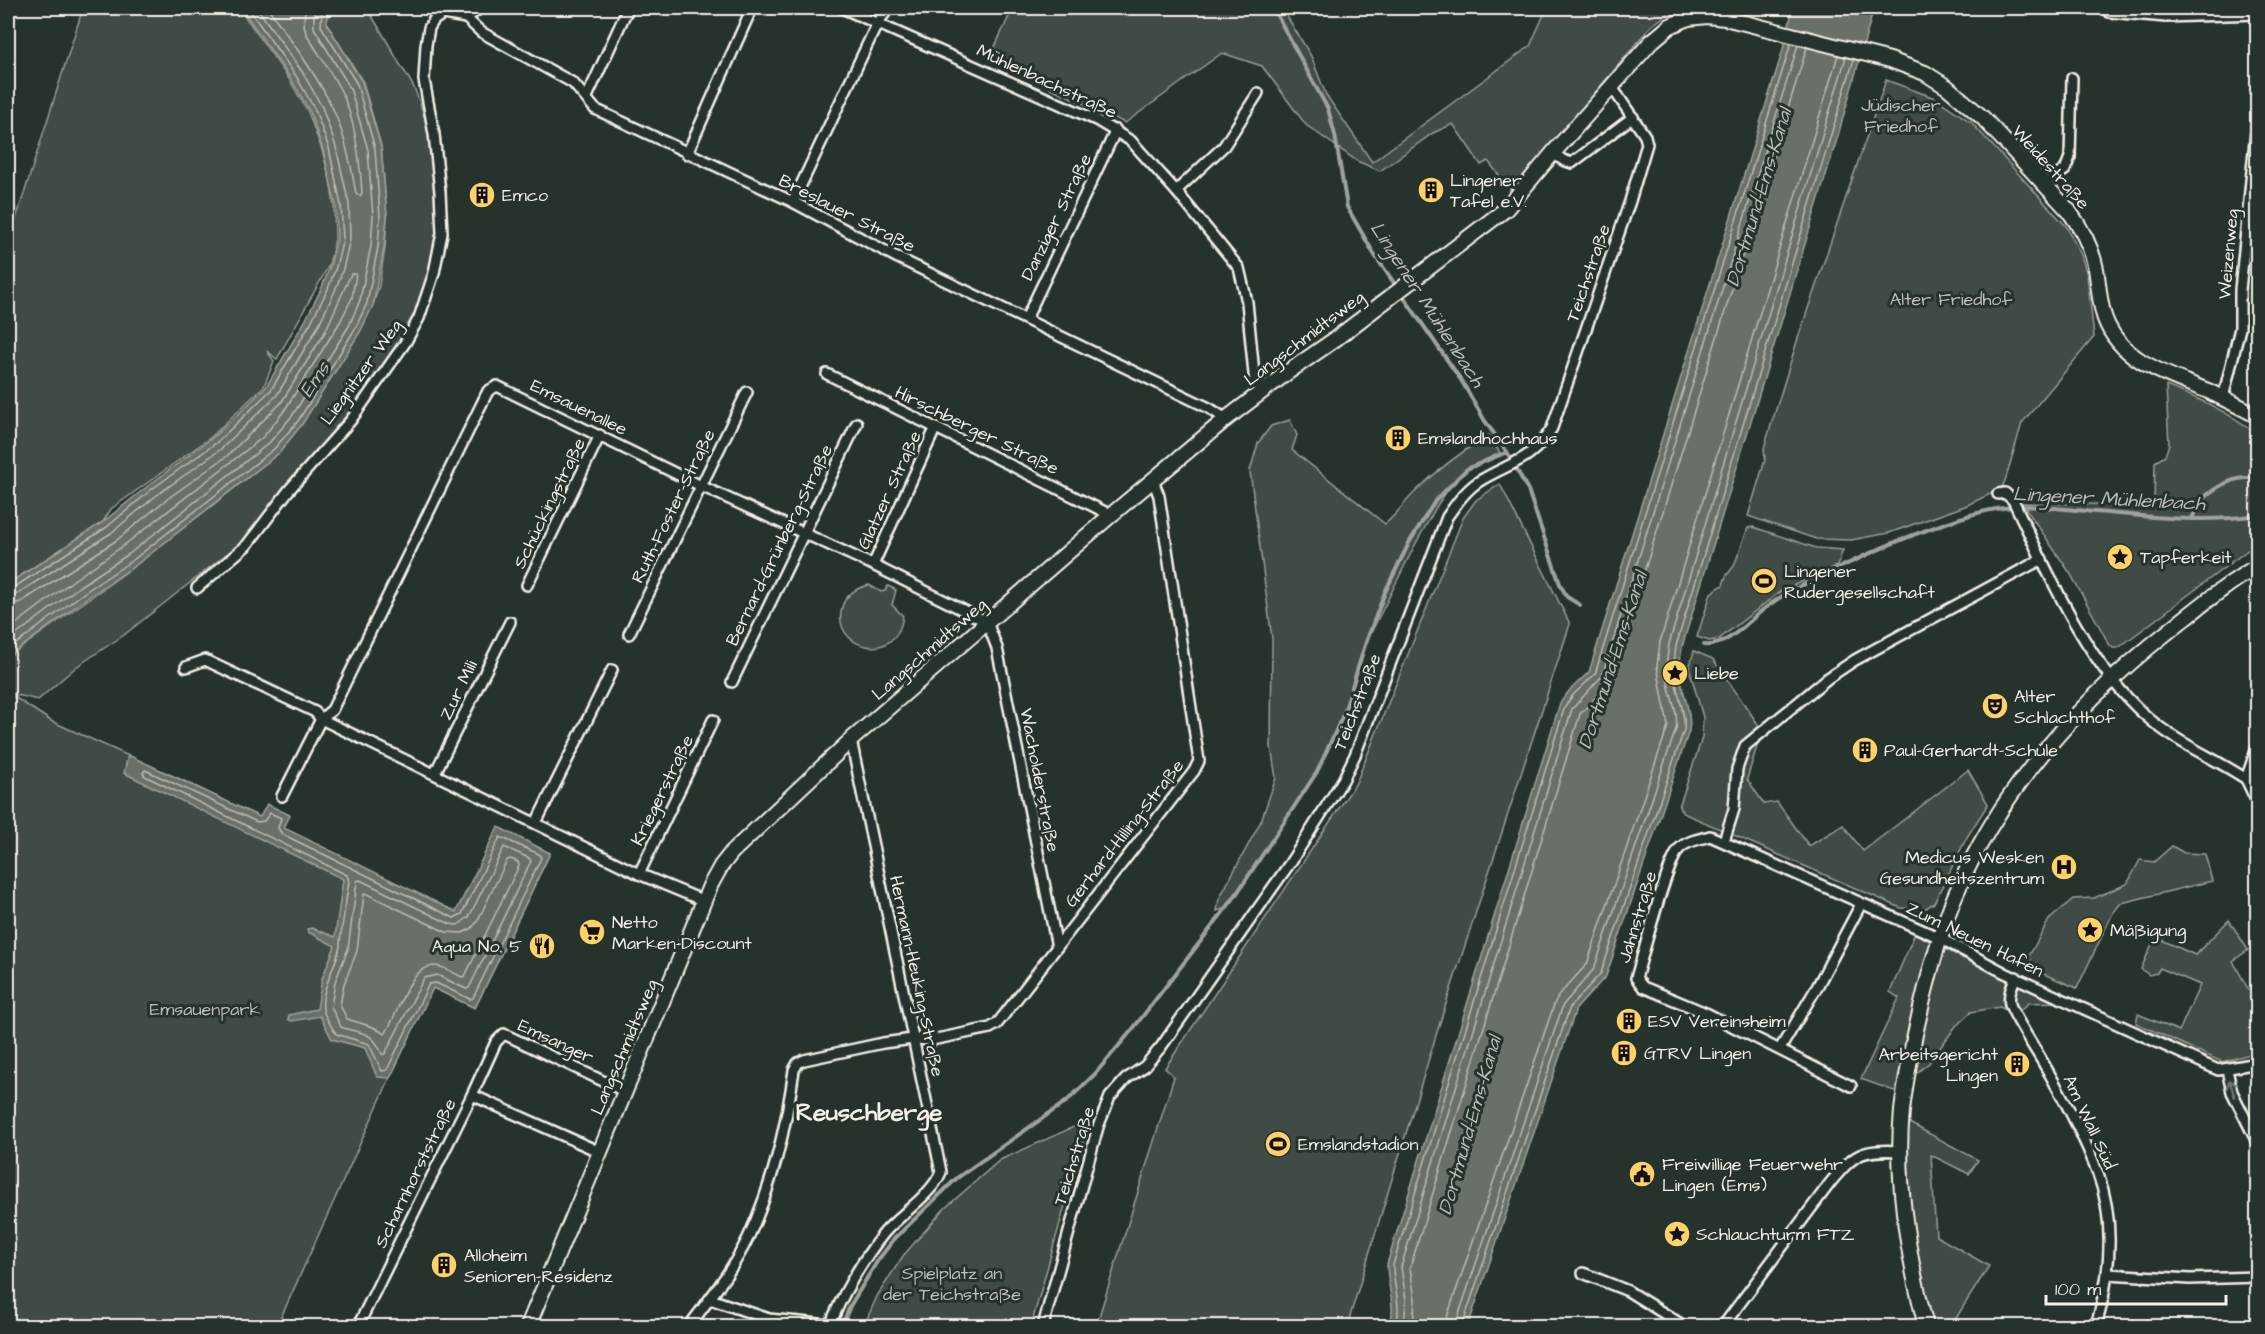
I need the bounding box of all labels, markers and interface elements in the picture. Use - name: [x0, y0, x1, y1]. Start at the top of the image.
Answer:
- street label: Mühlenbachstraße: [973, 38, 1121, 125]
- park label: Jüdischer Friedhof: [1861, 93, 1941, 139]
- water label: Dortmund-Ems-Kanal: [1719, 102, 1800, 290]
- street label: Weidestraße: [2006, 119, 2096, 215]
- street label: Danziger Straße: [1015, 149, 1099, 285]
- street label: Breslauer Straße: [774, 168, 919, 259]
- place label: Lingener Tafel e.V.: [1450, 168, 1527, 214]
- building icon: Lingener Tafel e.V.: [1416, 175, 1446, 205]
- building icon: Emco: [467, 180, 497, 210]
- place label: Emco: [502, 183, 548, 208]
- street label: Weizenweg: [2212, 208, 2246, 300]
- water label: Lingener Mühlenbach: [1362, 216, 1492, 394]
- street label: Teichstraße: [1560, 221, 1617, 325]
- street label: Langschmidtsweg: [1239, 285, 1370, 393]
- park label: Alter Friedhof: [1890, 287, 2012, 312]
- street label: Liegnitzer Weg: [315, 314, 409, 431]
- water label: Ems: [293, 355, 337, 403]
- street label: Emsauenallee: [526, 373, 632, 442]
- street label: Hirschberger Straße: [890, 380, 1063, 482]
- building icon: Emslandhochhaus: [1383, 423, 1413, 453]
- street label: Ruth-Foster-Straße: [625, 425, 722, 587]
- place label: Emslandhochhaus: [1418, 426, 1558, 451]
- street label: Glatzer Straße: [851, 427, 928, 553]
- street label: Schückingstraße: [507, 434, 593, 573]
- street label: Bernard-Grünberg-Straße: [720, 440, 840, 650]
- water label: Lingener Mühlenbach: [2012, 480, 2207, 519]
- place icon: Tapferkeit: [2105, 542, 2135, 572]
- place label: Tapferkeit: [2140, 545, 2232, 570]
- place label: Lingener Rudergesellschaft: [1784, 559, 1936, 606]
- water label: Dortmund-Ems-Kanal: [1571, 565, 1656, 753]
- sports icon: Lingener Rudergesellschaft: [1749, 566, 1779, 596]
- street label: Langschmidtsweg: [866, 592, 993, 707]
- street label: Teichstraße: [1328, 650, 1387, 754]
- street label: Zur Mili: [433, 656, 484, 724]
- place icon: Liebe: [1660, 658, 1690, 688]
- place label: Liebe: [1694, 661, 1739, 686]
- place label: Alter Schlachthof: [2014, 684, 2115, 730]
- theatre icon: Alter Schlachthof: [1980, 691, 2010, 721]
- street label: Wacholderstraße: [1013, 706, 1066, 854]
- street label: Kriegerstraße: [625, 730, 701, 850]
- building icon: Paul-Gerhardt-Schule: [1850, 735, 1880, 765]
- place label: Paul-Gerhardt-Schule: [1884, 738, 2058, 763]
- street label: Gerhard-Hilling-Straße: [1059, 754, 1191, 913]
- place label: Medicus Wesken Gesundheitszentrum: [1880, 845, 2044, 891]
- hospital icon: Medicus Wesken Gesundheitszentrum: [2049, 852, 2079, 882]
- street label: Jahnstraße: [1612, 868, 1663, 966]
- street label: Hermann-Heuking-Straße: [882, 873, 950, 1080]
- street label: Zum Neuen Hafen: [1902, 895, 2048, 984]
- place label: Netto Marken-Discount: [612, 910, 752, 956]
- place icon: Mäßigung: [2075, 915, 2105, 945]
- supermarket icon: Netto Marken-Discount: [577, 917, 607, 947]
- place label: Mäßigung: [2110, 918, 2186, 944]
- restaurant icon: Aqua No. 5: [527, 931, 557, 961]
- place label: Aqua No. 5: [432, 934, 522, 959]
- street label: Langschmidtsweg: [585, 976, 665, 1119]
- park label: Emsauenpark: [150, 997, 260, 1022]
- building icon: ESV Vereinsheim: [1614, 1006, 1644, 1036]
- place label: ESV Vereinsheim: [1648, 1009, 1786, 1034]
- street label: Emsanger: [513, 1013, 598, 1071]
- water label: Dortmund-Ems-Kanal: [1431, 1030, 1510, 1218]
- building icon: GTRV Lingen: [1609, 1038, 1639, 1068]
- place label: GTRV Lingen: [1644, 1041, 1751, 1067]
- place label: Arbeitsgericht Lingen: [1878, 1042, 1999, 1089]
- building icon: Arbeitsgericht Lingen: [2002, 1049, 2032, 1079]
- street label: Am Wall Süd: [2057, 1071, 2122, 1174]
- one-way arrow: [2226, 1079, 2237, 1098]
- street label: Scharnhorststraße: [368, 1094, 463, 1252]
- district label: Reuschberge: [796, 1096, 942, 1131]
- street label: Teichstraße: [1048, 1104, 1101, 1209]
- sports icon: Emslandstadion: [1263, 1129, 1293, 1159]
- place label: Emslandstadion: [1298, 1132, 1418, 1157]
- place label: Freiwillige Feuerwehr Lingen (Ems): [1662, 1152, 1843, 1199]
- public building icon: Freiwillige Feuerwehr Lingen (Ems): [1627, 1159, 1657, 1189]
- place icon: Schlauchturm FTZ: [1662, 1219, 1692, 1249]
- place label: Schlauchturm FTZ: [1696, 1222, 1855, 1247]
- place label: Alloheim Senioren-Residenz: [464, 1243, 613, 1289]
- building icon: Alloheim Senioren-Residenz: [429, 1250, 459, 1280]
- park label: Spielplatz an der Teichstraße: [883, 1261, 1021, 1307]
- scale bar: [2046, 1268, 2226, 1306]
- text: 100 m: [2055, 1277, 2101, 1302]

